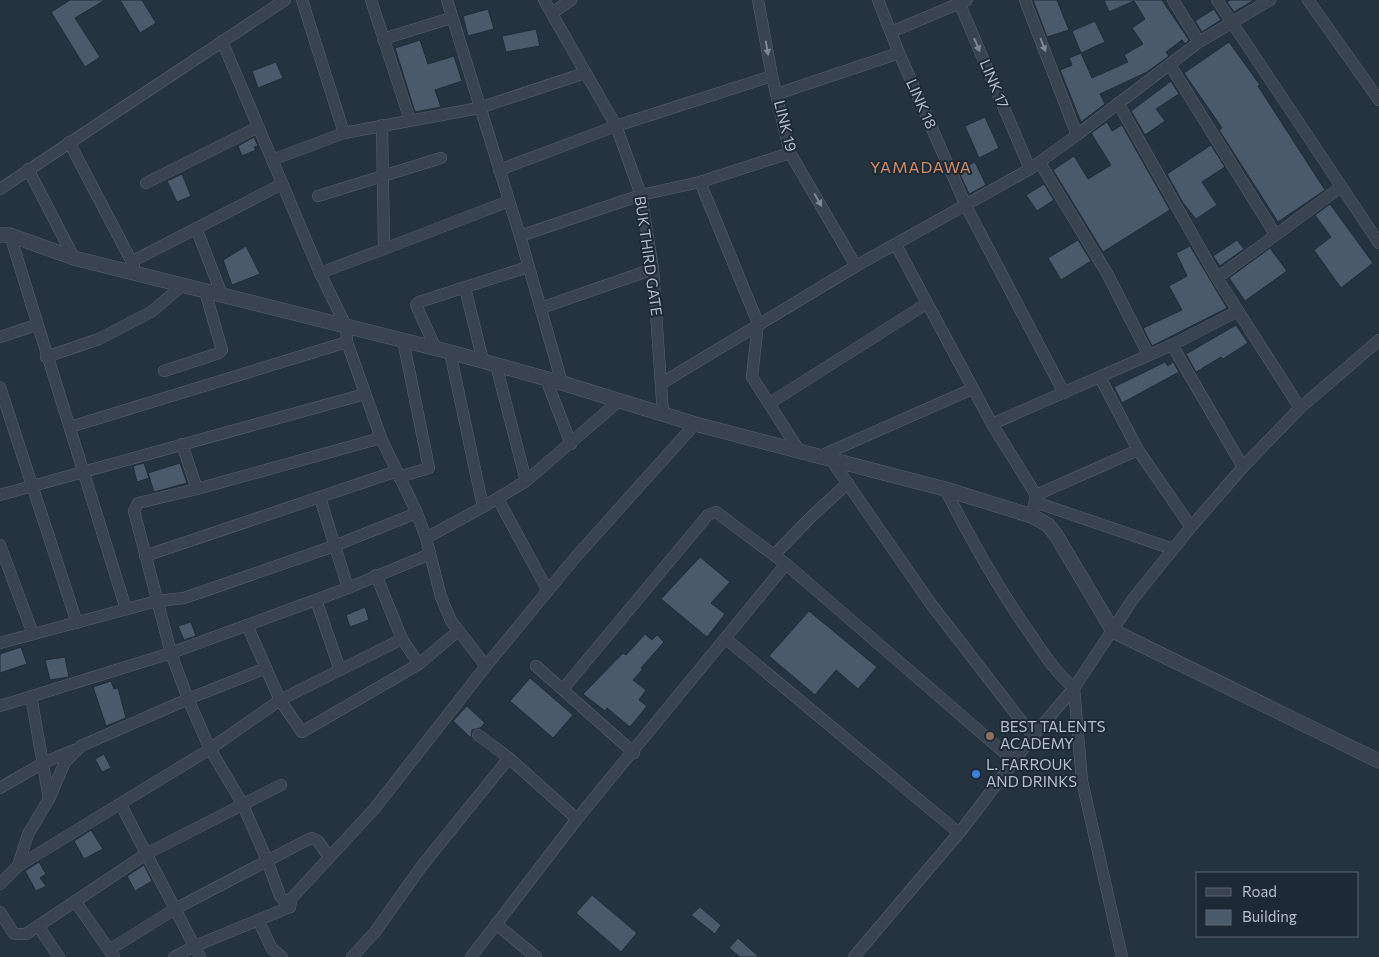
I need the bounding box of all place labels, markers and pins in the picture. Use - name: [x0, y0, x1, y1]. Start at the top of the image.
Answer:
- place label: BEST TALENTS ACADEMY: [1000, 717, 1106, 752]
- marker: BEST TALENTS ACADEMY: [984, 730, 996, 742]
- place label: L. FARROUK AND DRINKS: [986, 755, 1077, 790]
- marker: L. FARROUK AND DRINKS: [970, 768, 982, 780]

